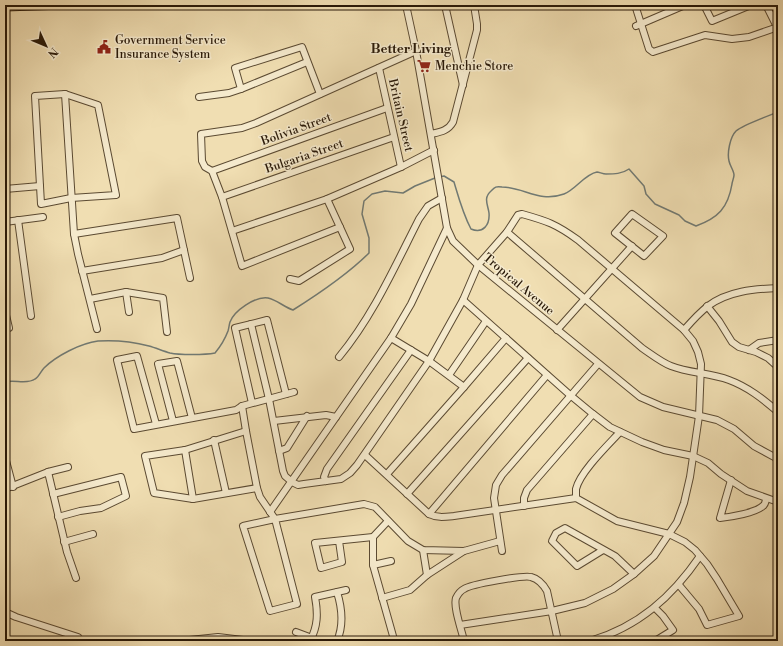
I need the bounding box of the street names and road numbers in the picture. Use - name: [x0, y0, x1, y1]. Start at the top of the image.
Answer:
- street label: Britain Street: [385, 76, 416, 154]
- street label: Bolivia Street: [258, 110, 334, 149]
- street label: Bulgaria Street: [262, 136, 346, 177]
- street label: Tropical Avenue: [480, 250, 557, 319]

